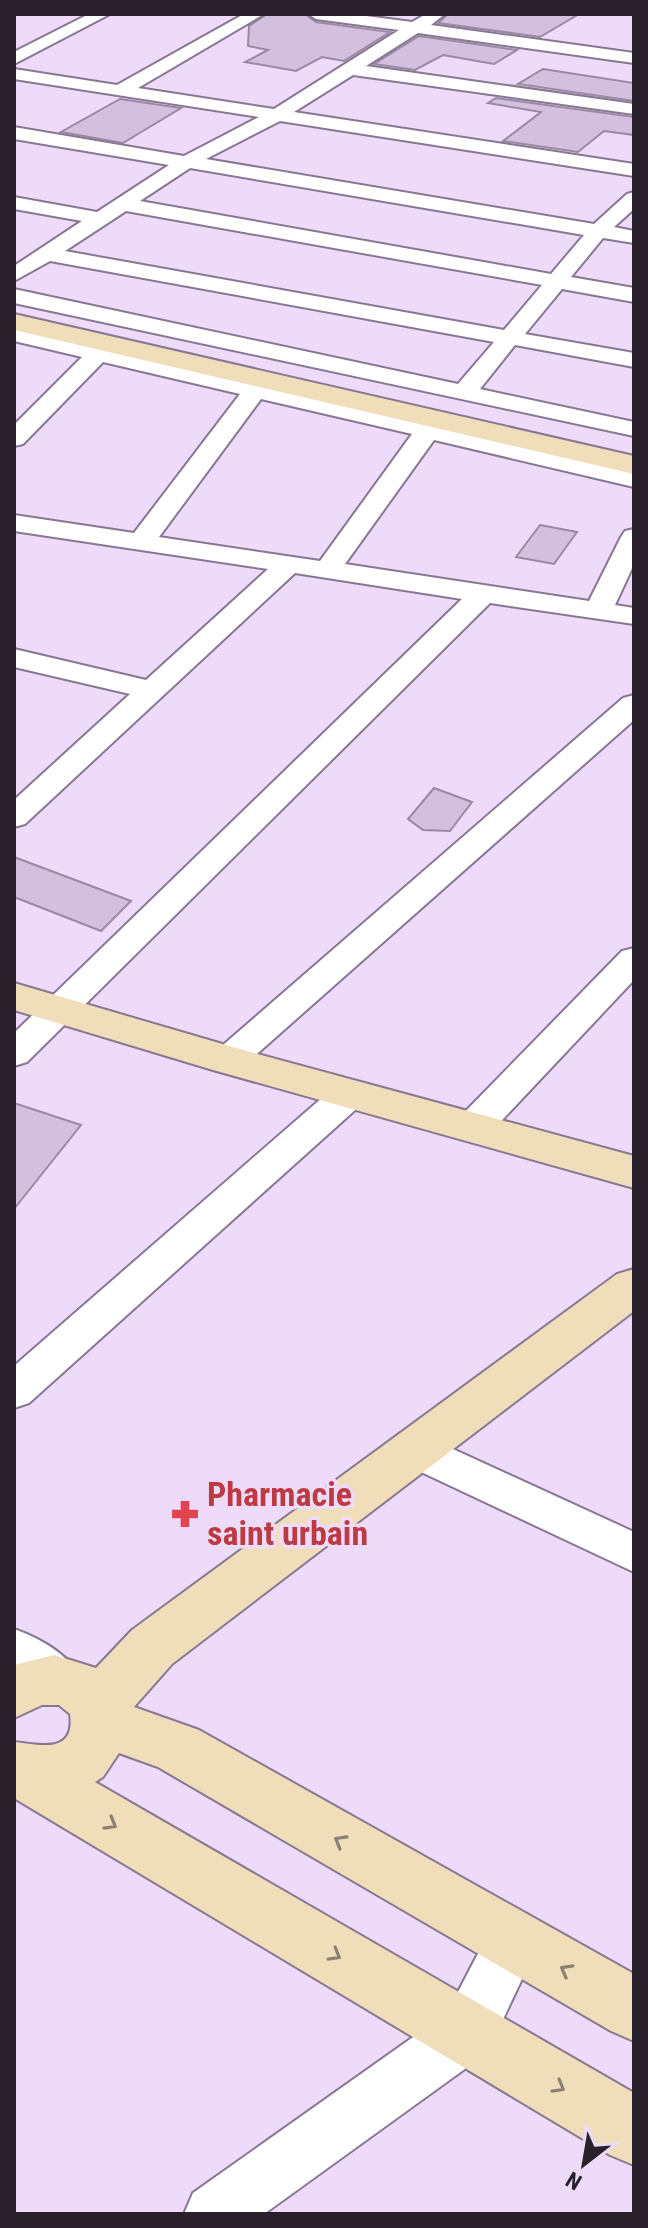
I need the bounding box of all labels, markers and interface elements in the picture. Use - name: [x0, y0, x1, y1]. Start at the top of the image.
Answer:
- place label: Pharmacie saint urbain: [207, 1474, 368, 1553]
- pharmacy icon: Pharmacie saint urbain: [170, 1499, 200, 1529]
- one-way arrow: [102, 1814, 117, 1830]
- one-way arrow: [334, 1835, 349, 1851]
- one-way arrow: [326, 1945, 341, 1961]
- one-way arrow: [560, 1964, 575, 1980]
- one-way arrow: [550, 2077, 565, 2093]
- north arrow: [544, 2124, 624, 2204]
- text: N: [562, 2167, 586, 2195]

